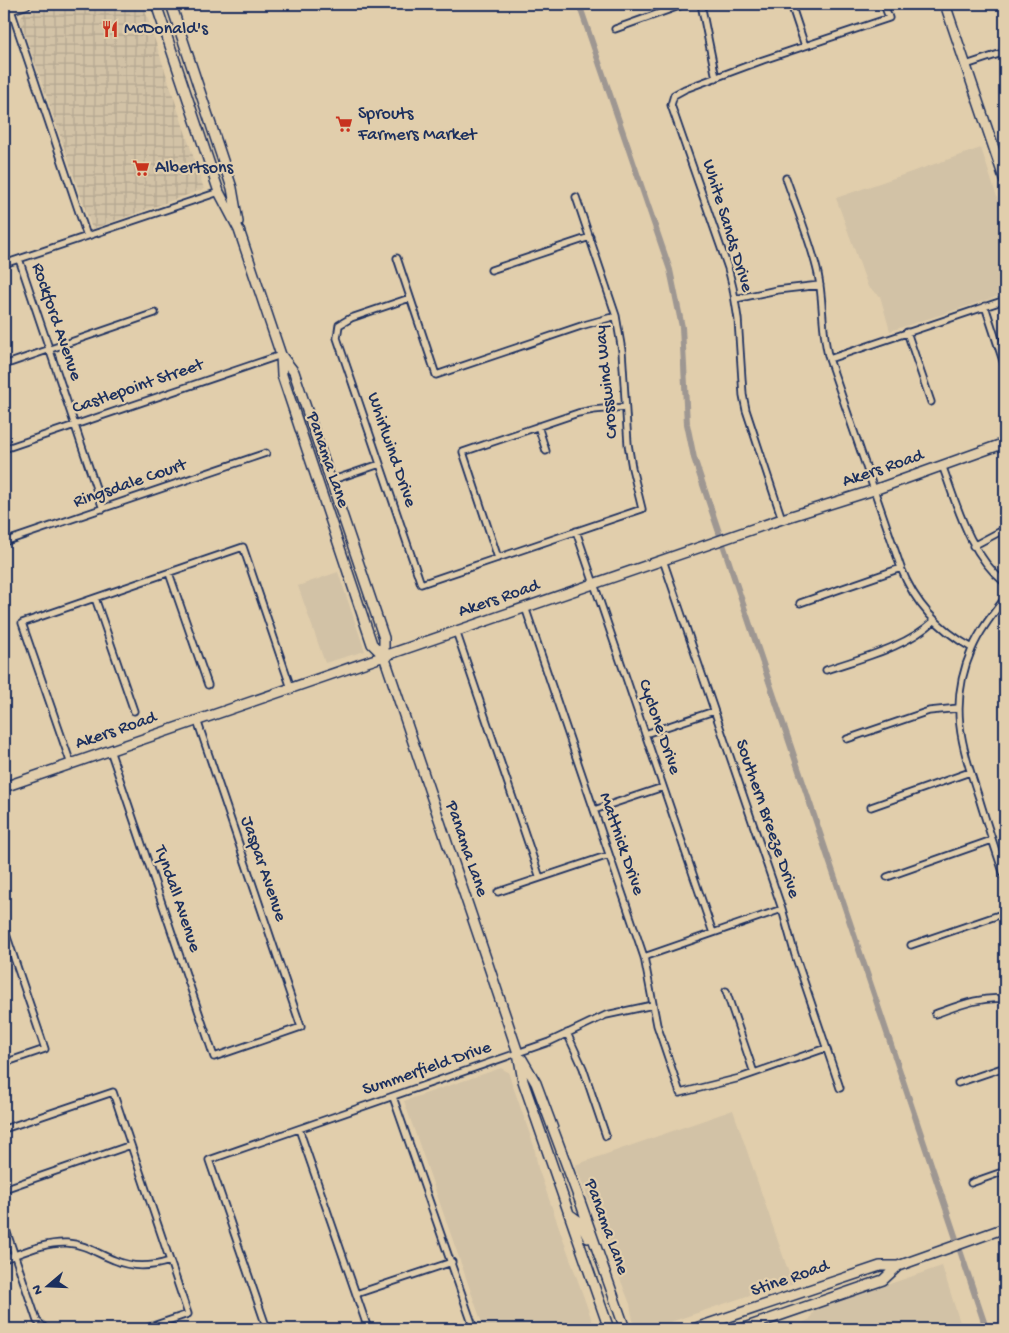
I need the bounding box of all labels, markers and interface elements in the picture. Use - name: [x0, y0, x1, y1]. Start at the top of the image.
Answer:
- restaurant icon: McDonald's: [100, 19, 120, 39]
- place label: McDonald's: [124, 19, 209, 40]
- place label: Sprouts Farmers Market: [357, 104, 478, 146]
- supermarket icon: Sprouts Farmers Market: [334, 114, 354, 134]
- street label: White Sands Drive: [697, 157, 757, 295]
- supermarket icon: Albertsons: [131, 158, 151, 178]
- place label: Albertsons: [155, 158, 235, 179]
- street label: Rockford Avenue: [26, 260, 86, 384]
- street label: Crosswind Way: [591, 324, 623, 440]
- street label: Castlepoint Street: [70, 354, 208, 419]
- street label: Whirlwind Drive: [362, 390, 421, 511]
- street label: Panama Lane: [300, 408, 353, 511]
- street label: Akers Road: [840, 445, 928, 493]
- street label: Ringsdale Court: [71, 454, 191, 513]
- street label: Akers Road: [456, 575, 544, 623]
- street label: Cyclone Drive: [633, 677, 685, 778]
- street label: Akers Road: [73, 707, 161, 755]
- street label: Southern Breeze Drive: [730, 737, 804, 902]
- street label: Mattnick Drive: [594, 790, 649, 899]
- street label: Panama Lane: [439, 797, 492, 900]
- street label: Jaspar Avenue: [235, 814, 291, 925]
- street label: Tyndall Avenue: [149, 842, 205, 956]
- street label: Summerfield Drive: [360, 1037, 495, 1101]
- street label: Panama Lane: [579, 1176, 633, 1278]
- street label: Stine Road: [748, 1255, 833, 1302]
- north arrow: [22, 1260, 72, 1310]
- text: N: [29, 1282, 48, 1297]

